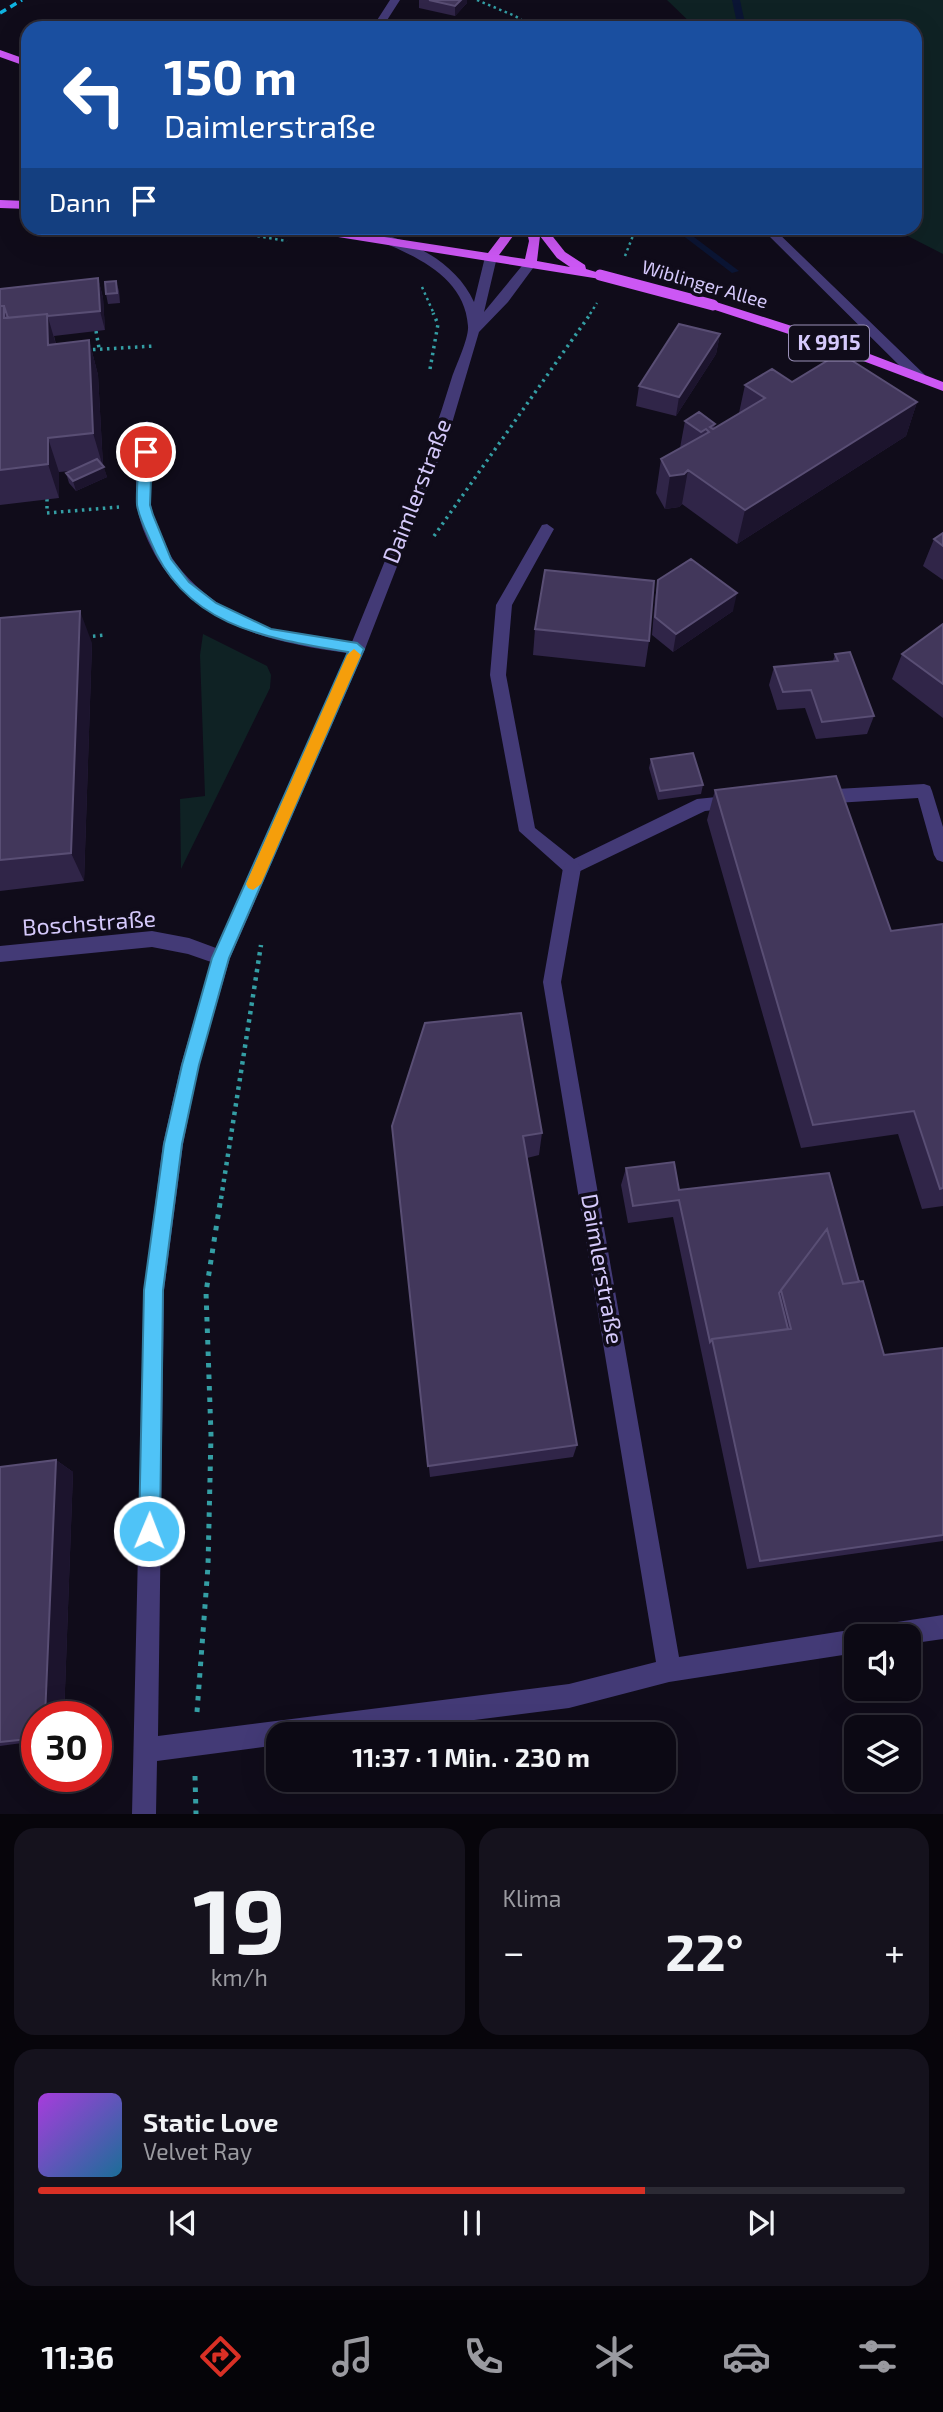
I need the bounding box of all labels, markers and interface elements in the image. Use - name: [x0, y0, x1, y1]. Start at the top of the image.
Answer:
- text: 150 m: [164, 46, 297, 105]
- icon: left: [49, 49, 140, 140]
- text: Daimlerstraße: [164, 106, 376, 144]
- icon: arrive: [125, 182, 163, 220]
- text: Dann: [49, 186, 111, 217]
- street label: Wiblinger Allee: [639, 255, 771, 313]
- road number: K 9915: [789, 326, 869, 360]
- street label: Daimlerstraße: [376, 415, 456, 567]
- pin: [116, 422, 176, 482]
- icon: arrive: [127, 433, 165, 471]
- street label: Boschstraße: [21, 903, 157, 941]
- street label: Daimlerstraße: [576, 1191, 630, 1346]
- position arrow: [112, 1494, 186, 1568]
- map controls: [844, 1624, 921, 1792]
- button: sound: [844, 1624, 921, 1701]
- speed limit sign: 30: [21, 1701, 112, 1792]
- button: layers: [844, 1715, 921, 1792]
- text: 11:37 · 1 Min. · 230 m: [352, 1741, 590, 1772]
- text: 19: [193, 1863, 286, 1972]
- text: Klima: [503, 1884, 561, 1912]
- text: 22°: [665, 1919, 744, 1981]
- text: −: [503, 1928, 525, 1974]
- text: +: [884, 1928, 905, 1974]
- text: km/h: [211, 1963, 268, 1991]
- text: Static Love: [143, 2106, 279, 2137]
- text: Velvet Ray: [143, 2137, 252, 2165]
- icon: previous: [164, 2204, 202, 2242]
- icon: pause: [453, 2204, 491, 2242]
- icon: next: [742, 2204, 780, 2242]
- icon: directions: [196, 2332, 245, 2381]
- icon: music: [328, 2332, 377, 2381]
- icon: phone: [459, 2332, 508, 2381]
- icon: climate: [590, 2332, 639, 2381]
- icon: car: [722, 2332, 771, 2381]
- icon: filters: [853, 2332, 902, 2381]
- text: 11:36: [41, 2337, 114, 2375]

